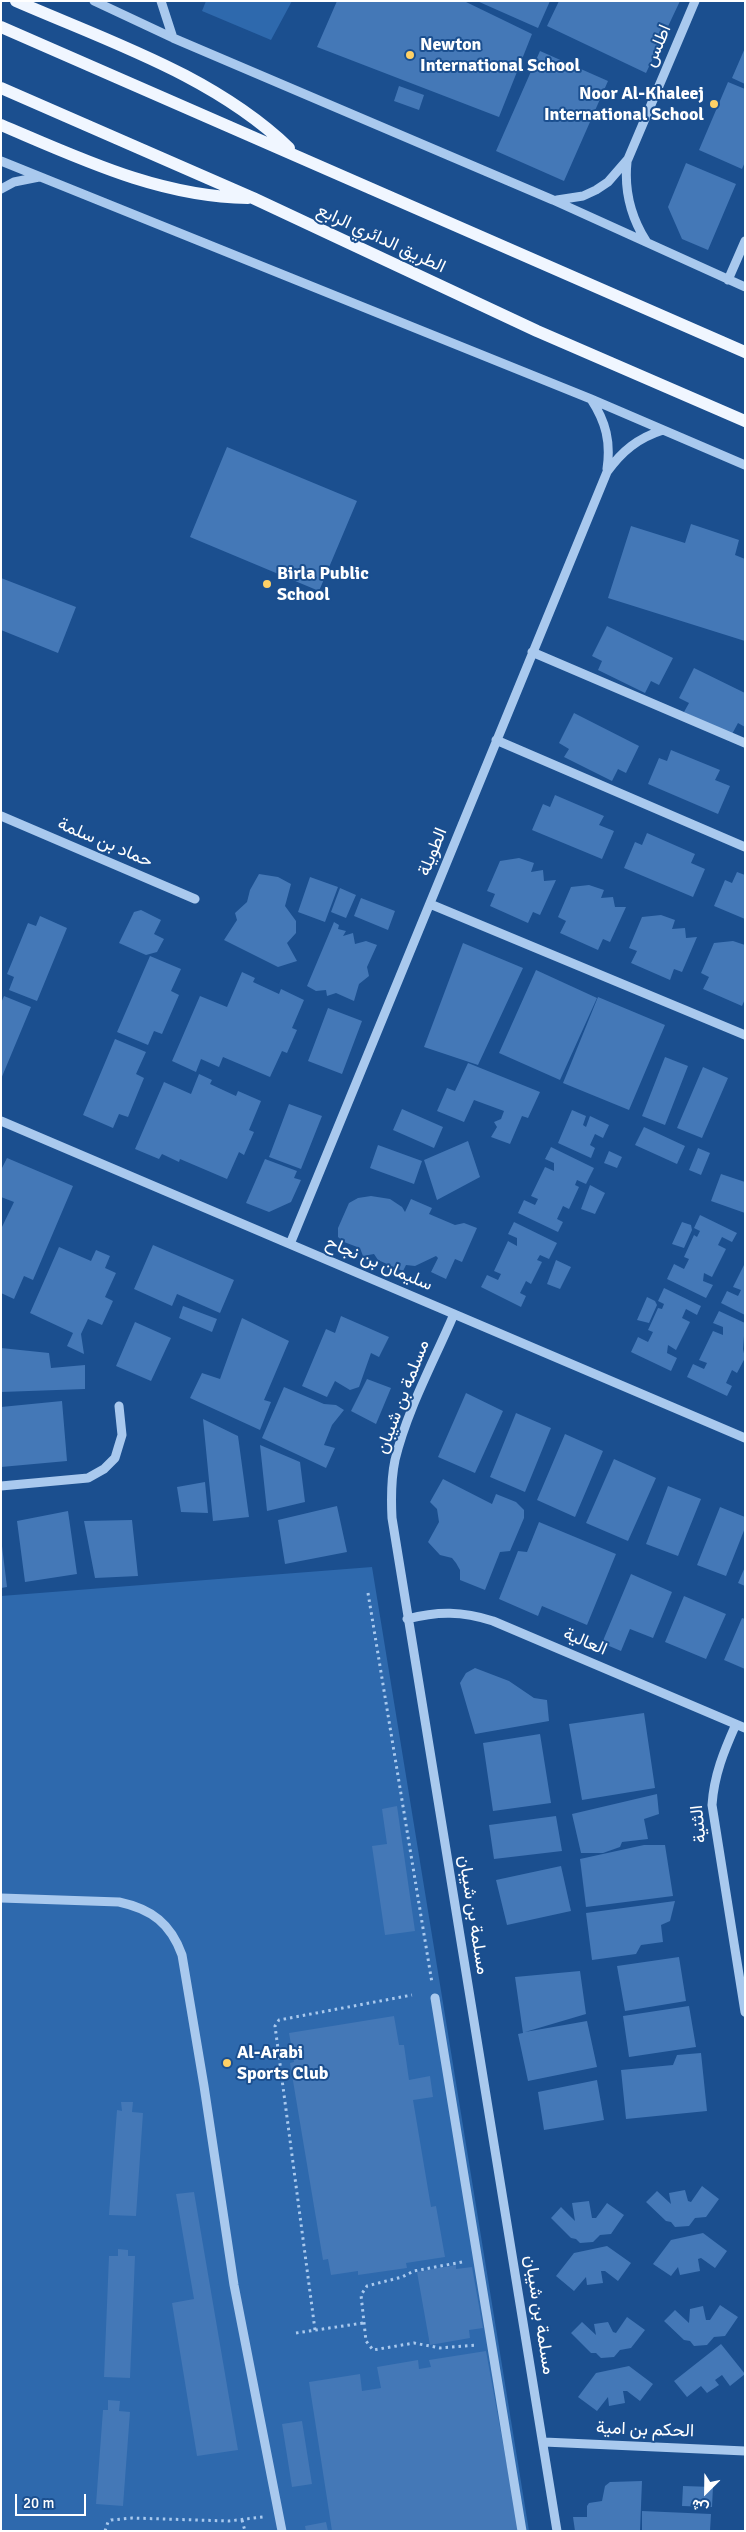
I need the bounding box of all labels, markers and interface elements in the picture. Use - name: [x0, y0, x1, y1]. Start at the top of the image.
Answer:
- street label: اطلس: [639, 22, 677, 70]
- place label: Newton International School: [420, 34, 580, 76]
- marker: Newton International School: [404, 49, 416, 61]
- place label: Noor Al-Khaleej International School: [544, 83, 704, 126]
- marker: Noor Al-Khaleej International School: [708, 98, 720, 110]
- street label: الطريق الدائري الرابع: [313, 200, 449, 278]
- place label: Birla Public School: [277, 563, 369, 606]
- marker: Birla Public School: [261, 578, 273, 590]
- street label: حماد بن سلمة: [54, 813, 156, 873]
- street label: الطويلة: [414, 825, 452, 879]
- street label: سليمان بن نجاح: [322, 1232, 436, 1296]
- street label: مسلمة بن شيبان: [371, 1337, 435, 1457]
- street label: العالية: [560, 1623, 610, 1661]
- street label: الثنية: [686, 1804, 712, 1844]
- street label: مسلمة بن شيبان: [453, 1854, 493, 1976]
- place label: Al-Arabi Sports Club: [237, 2042, 328, 2084]
- marker: Al-Arabi Sports Club: [221, 2057, 233, 2069]
- street label: مسلمة بن شيبان: [519, 2254, 559, 2376]
- street label: الحكم بن امية: [596, 2417, 694, 2443]
- north arrow: [681, 2467, 731, 2517]
- scale bar: [18, 2484, 89, 2516]
- text: 20 m: [23, 2494, 54, 2512]
- text: ش: [689, 2495, 711, 2517]

